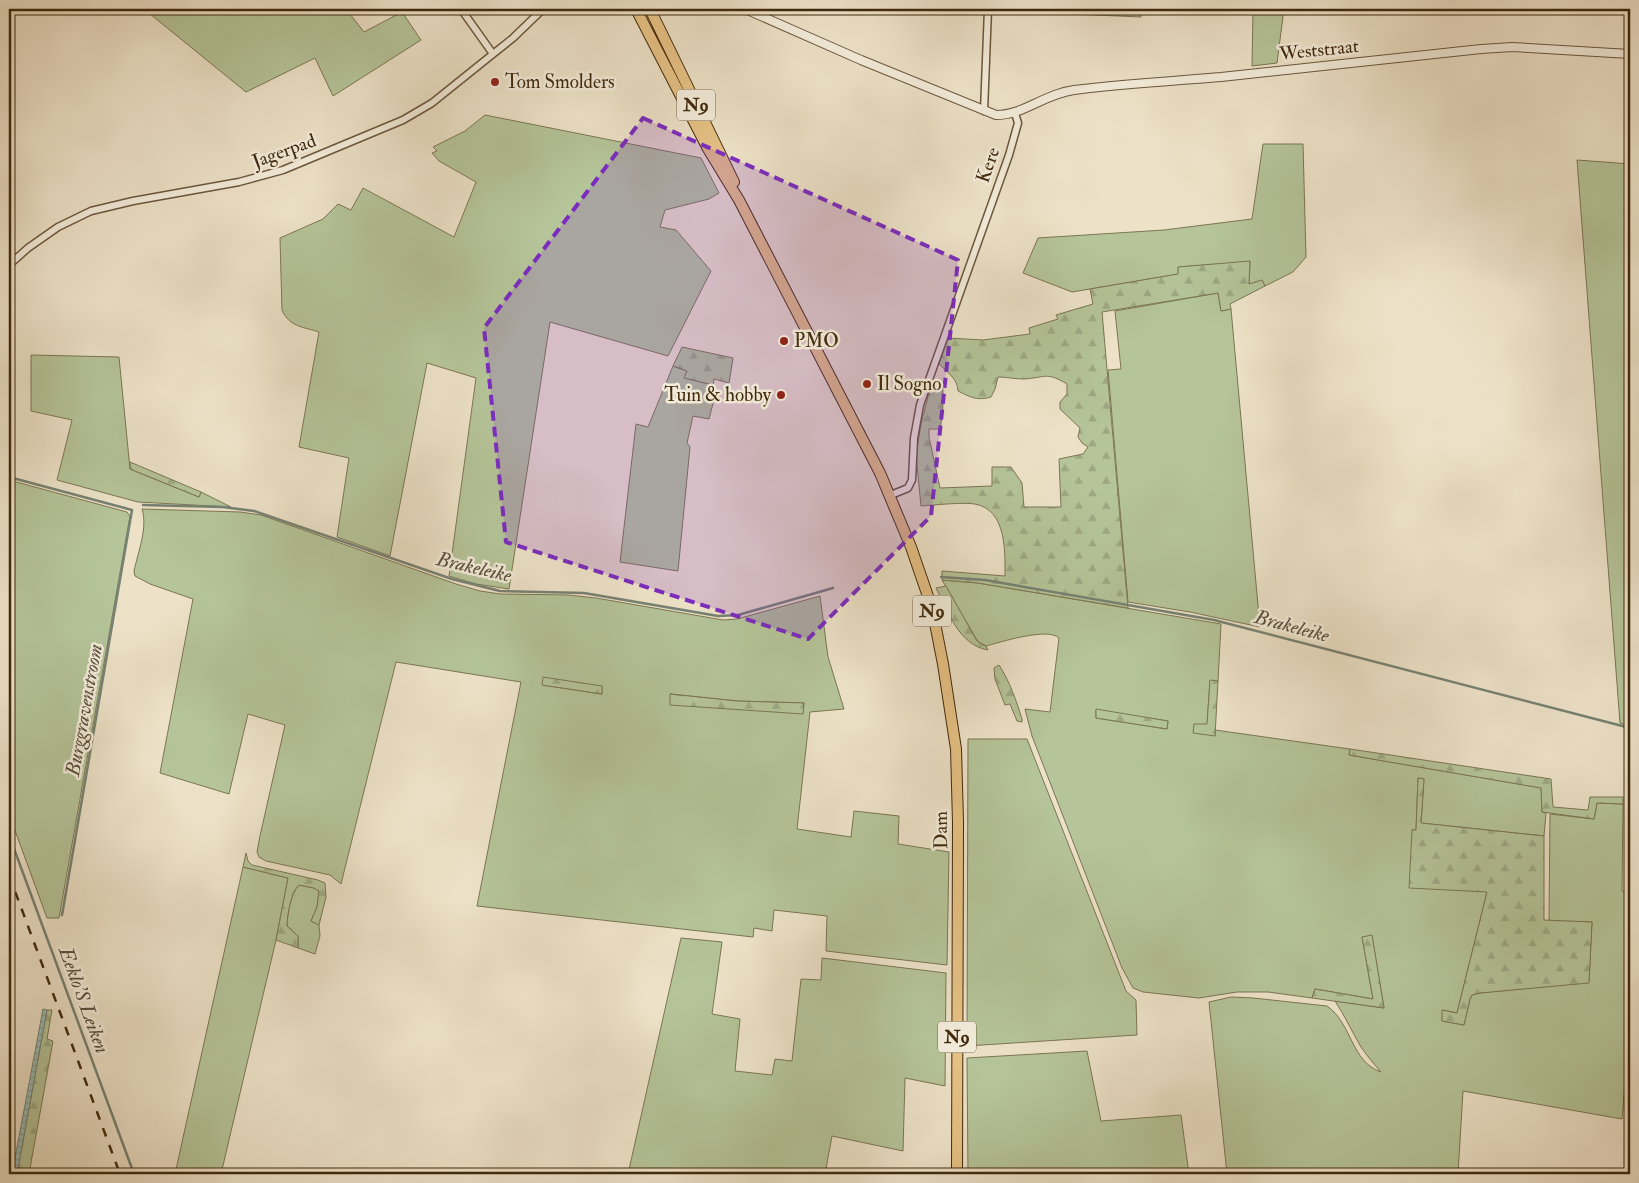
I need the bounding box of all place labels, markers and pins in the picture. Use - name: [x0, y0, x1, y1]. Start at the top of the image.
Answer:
- place label: Tom Smolders: [505, 70, 615, 94]
- marker: Tom Smolders: [489, 76, 501, 88]
- place label: PMO: [794, 329, 839, 353]
- marker: PMO: [778, 335, 790, 347]
- place label: Il Sogno: [877, 372, 942, 396]
- marker: Il Sogno: [861, 378, 873, 390]
- place label: Tuin & hobby: [664, 383, 772, 407]
- marker: Tuin & hobby: [775, 389, 787, 401]

